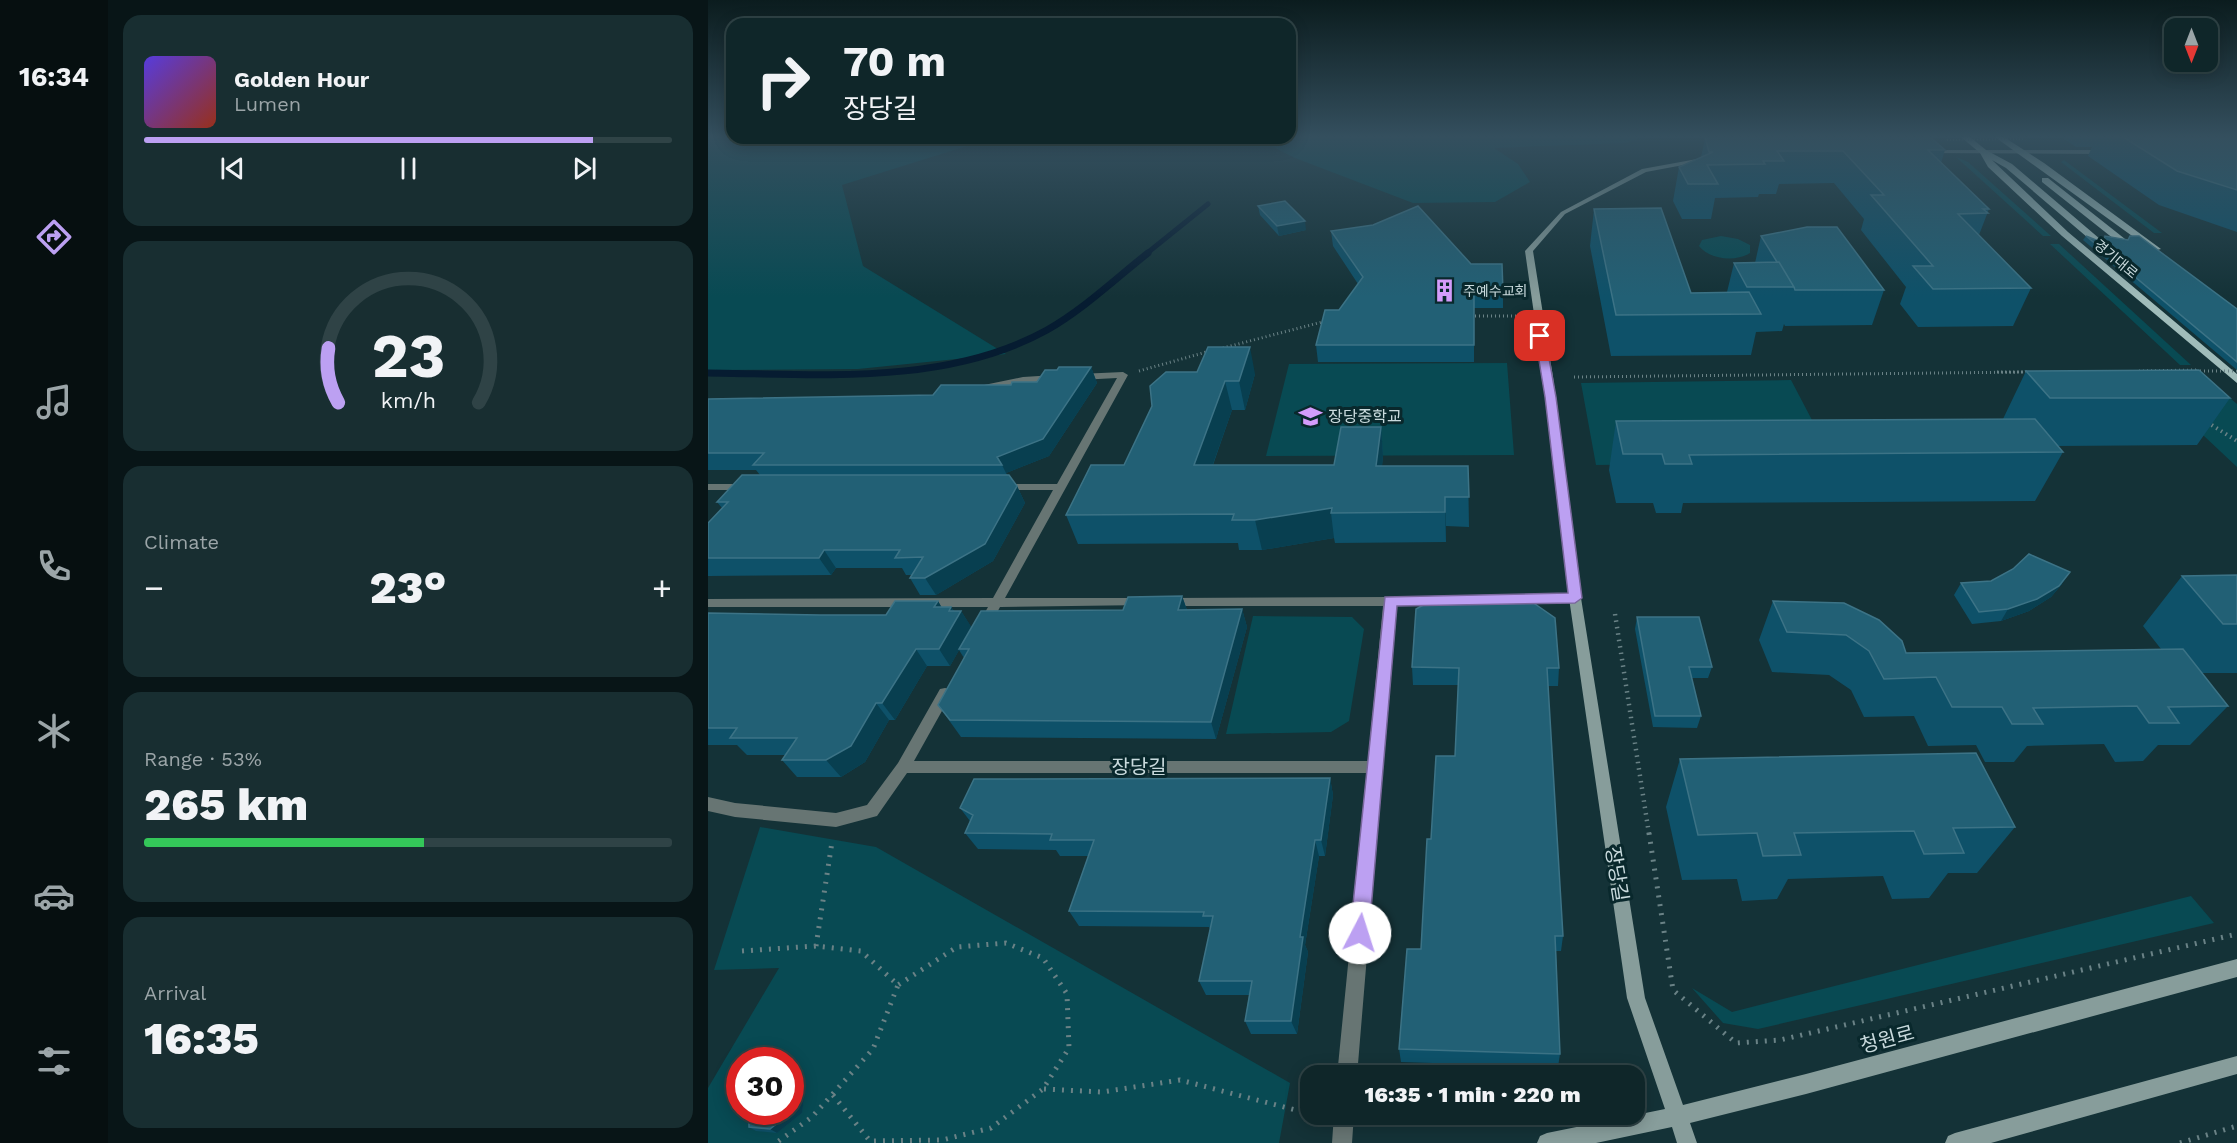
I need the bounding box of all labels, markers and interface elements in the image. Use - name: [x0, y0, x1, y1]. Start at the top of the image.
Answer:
- north arrow: [2164, 18, 2218, 72]
- map controls: [2164, 18, 2218, 72]
- text: 70 m: [843, 37, 946, 86]
- icon: right: [744, 42, 822, 120]
- text: 16:34: [19, 61, 89, 93]
- text: Golden Hour: [234, 67, 369, 92]
- text: Lumen: [234, 92, 301, 116]
- text: 장당길: [843, 93, 918, 125]
- icon: previous: [216, 152, 249, 185]
- icon: pause: [392, 152, 425, 185]
- icon: next: [568, 152, 601, 185]
- icon: directions: [33, 216, 75, 258]
- street label: 경기대로: [2091, 236, 2141, 282]
- building icon: 주예수교회: [1432, 278, 1458, 304]
- place label: 주예수교회: [1463, 283, 1527, 299]
- pin: [1514, 310, 1565, 361]
- text: 23: [371, 319, 445, 392]
- icon: arrive: [1523, 319, 1556, 352]
- icon: music: [33, 381, 75, 423]
- text: km/h: [380, 388, 436, 413]
- school or university icon: 장당중학교: [1297, 403, 1323, 429]
- place label: 장당중학교: [1328, 407, 1402, 426]
- text: Climate: [144, 530, 219, 554]
- icon: phone: [33, 545, 75, 587]
- text: 23°: [370, 561, 446, 614]
- text: −: [144, 568, 164, 607]
- text: +: [652, 568, 672, 607]
- icon: climate: [33, 710, 75, 752]
- text: Range · 53%: [144, 747, 262, 771]
- street label: 장당길: [1111, 755, 1167, 779]
- text: 265 km: [144, 778, 308, 831]
- street label: 장당길: [1601, 845, 1633, 903]
- icon: car: [33, 875, 75, 917]
- position arrow: [1328, 901, 1392, 965]
- text: Arrival: [144, 981, 206, 1005]
- text: 16:35: [144, 1012, 259, 1065]
- street label: 청원로: [1857, 1020, 1917, 1058]
- icon: filters: [33, 1040, 75, 1082]
- speed limit sign: 30: [726, 1047, 804, 1125]
- text: 16:35 · 1 min · 220 m: [1364, 1082, 1581, 1107]

